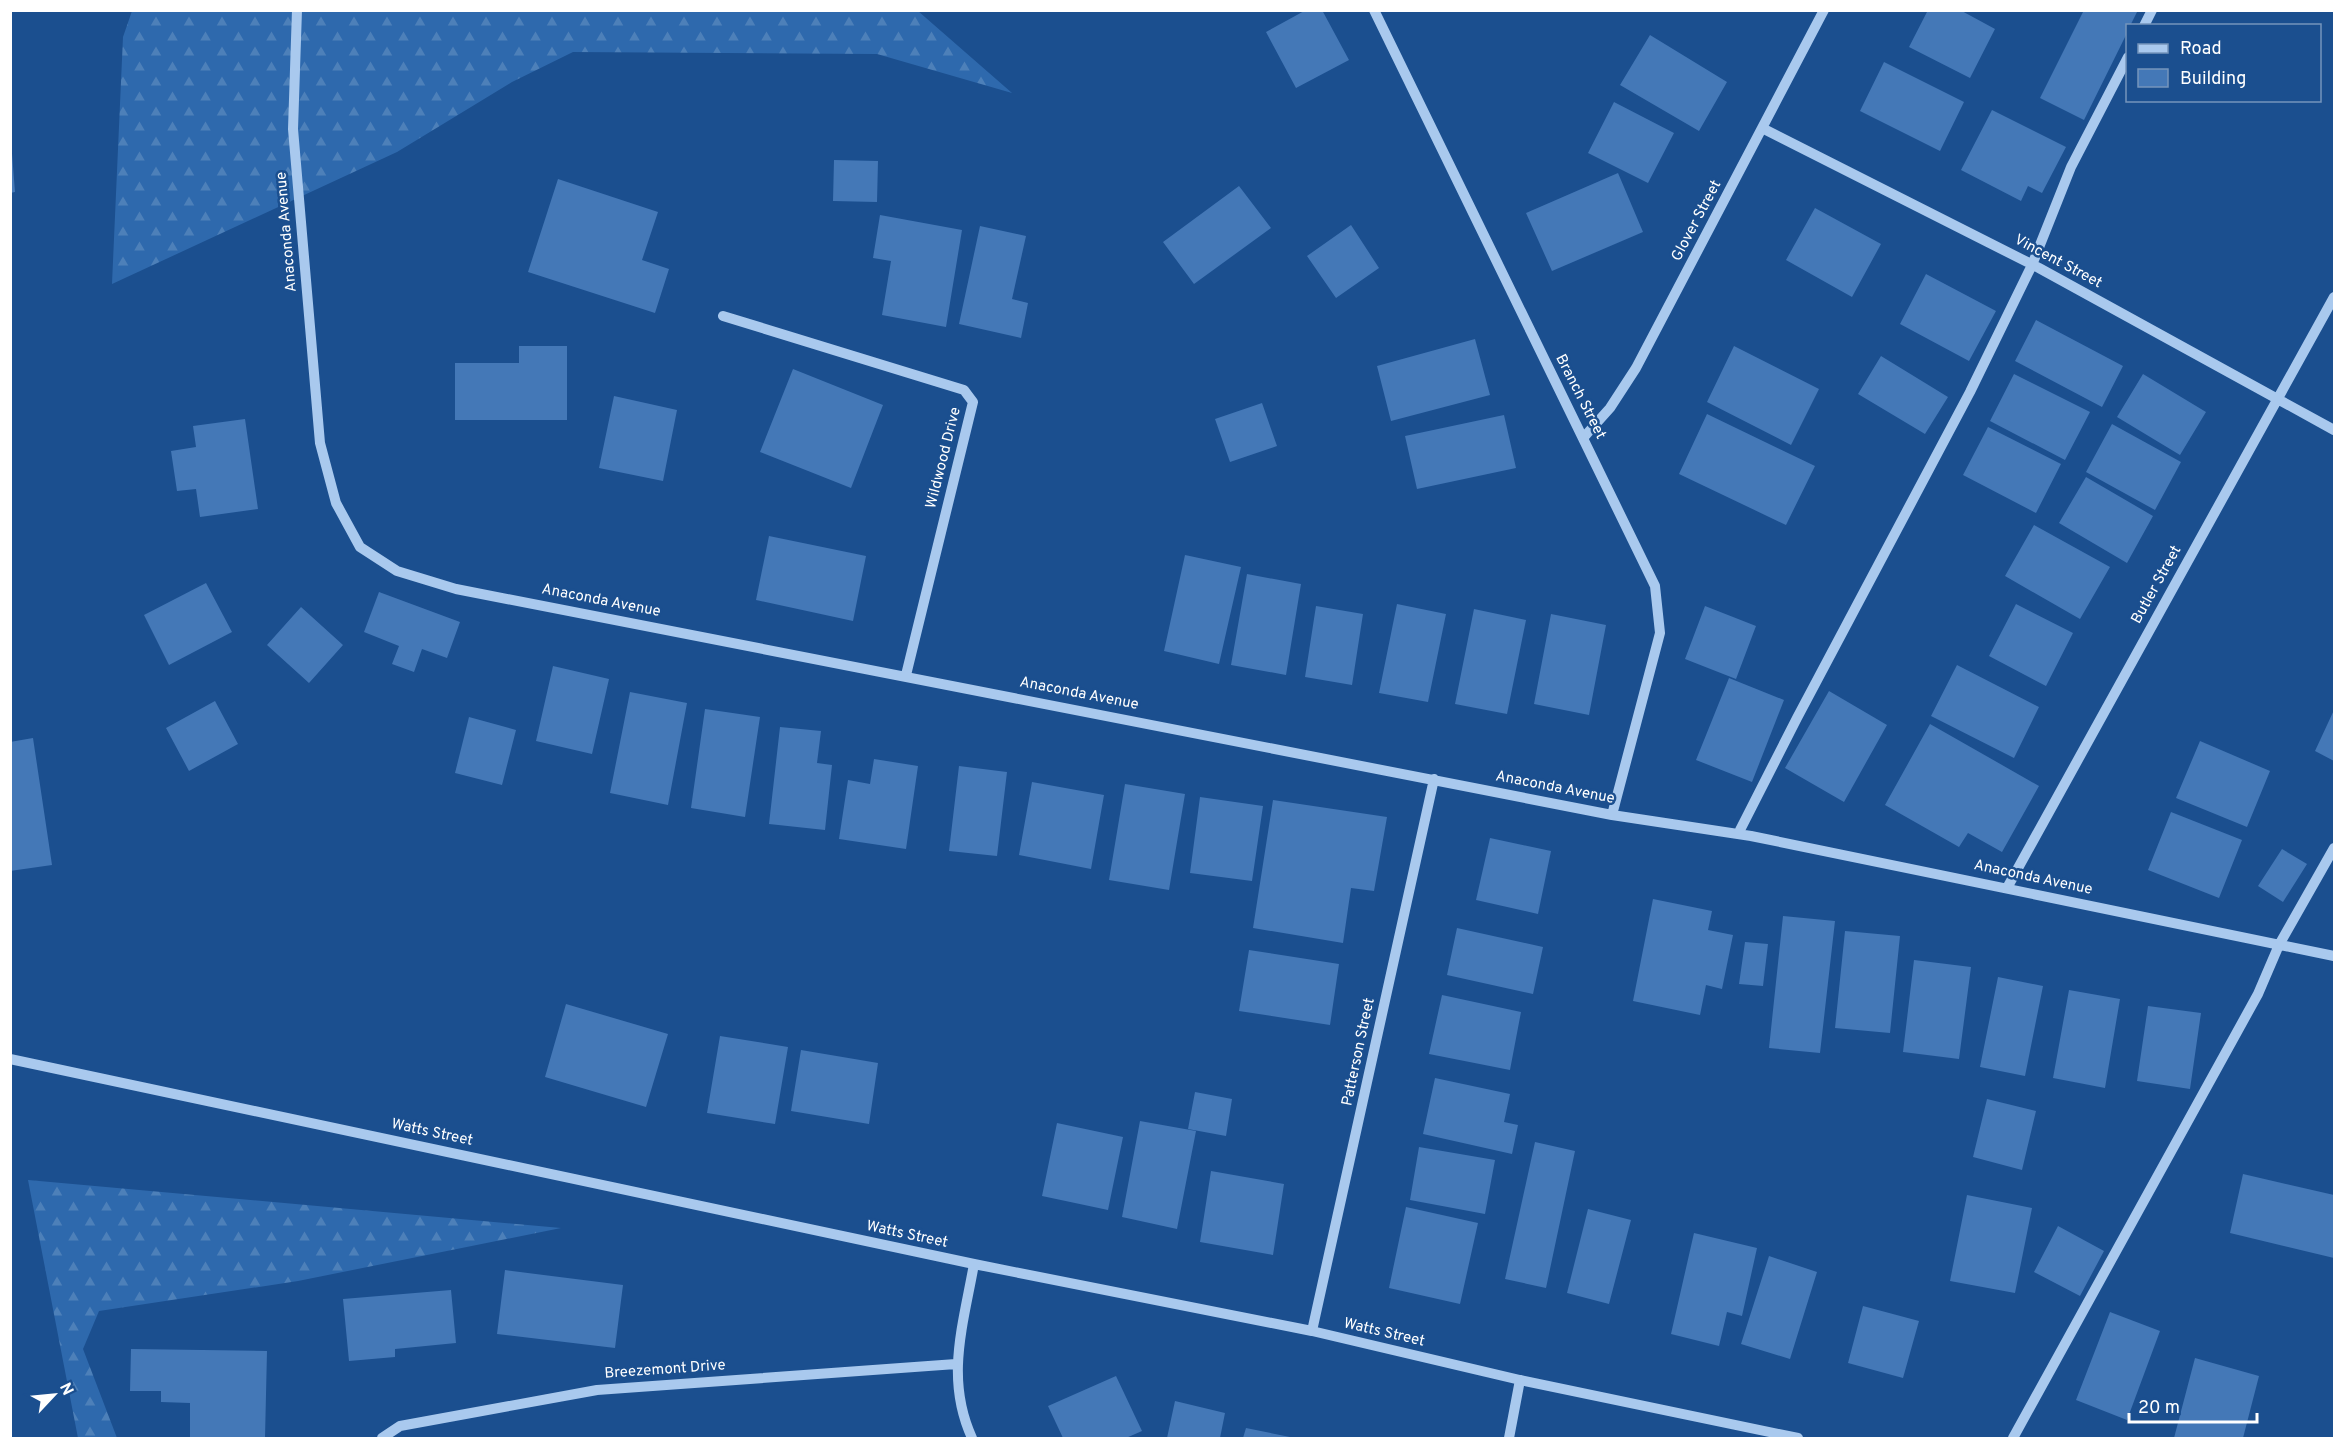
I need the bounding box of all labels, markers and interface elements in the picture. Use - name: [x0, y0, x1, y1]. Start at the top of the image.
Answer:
- legend: [2126, 24, 2321, 102]
- text: Road: [2180, 38, 2222, 61]
- text: Building: [2180, 68, 2246, 91]
- street label: Anaconda Avenue: [272, 171, 302, 293]
- street label: Glover Street: [1668, 177, 1726, 265]
- street label: Vincent Street: [2011, 231, 2105, 293]
- street label: Branch Street: [1550, 351, 1610, 443]
- street label: Wildwood Drive: [922, 405, 966, 511]
- street label: Butler Street: [2128, 543, 2186, 627]
- street label: Anaconda Avenue: [540, 580, 662, 622]
- street label: Anaconda Avenue: [1018, 673, 1140, 715]
- street label: Anaconda Avenue: [1494, 767, 1616, 809]
- street label: Anaconda Avenue: [1972, 856, 2094, 900]
- street label: Patterson Street: [1338, 996, 1380, 1108]
- street label: Watts Street: [390, 1115, 474, 1151]
- street label: Watts Street: [865, 1217, 949, 1253]
- street label: Watts Street: [1342, 1314, 1426, 1352]
- street label: Breezemont Drive: [604, 1356, 726, 1384]
- north arrow: [24, 1365, 84, 1425]
- text: N: [54, 1380, 77, 1399]
- scale bar: [2129, 1386, 2256, 1424]
- text: 20 m: [2138, 1397, 2180, 1420]

